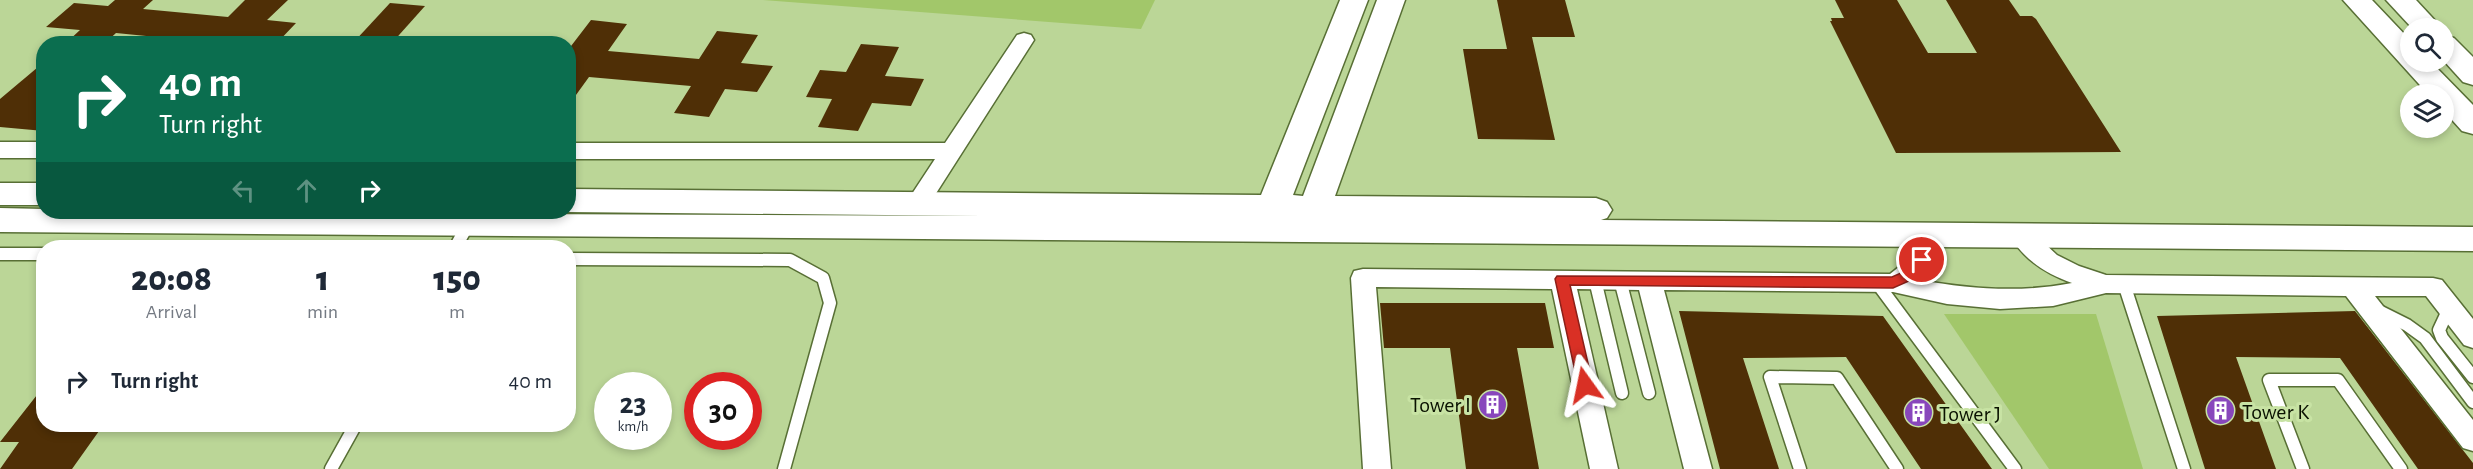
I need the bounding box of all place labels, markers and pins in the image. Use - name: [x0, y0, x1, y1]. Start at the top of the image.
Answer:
- pin: [1896, 234, 1947, 285]
- building icon: Tower I: [1476, 388, 1508, 420]
- place label: Tower I: [1410, 394, 1471, 416]
- building icon: Tower K: [2205, 395, 2237, 427]
- building icon: Tower J: [1902, 397, 1934, 429]
- place label: Tower K: [2242, 401, 2310, 423]
- place label: Tower J: [1939, 403, 2001, 425]

